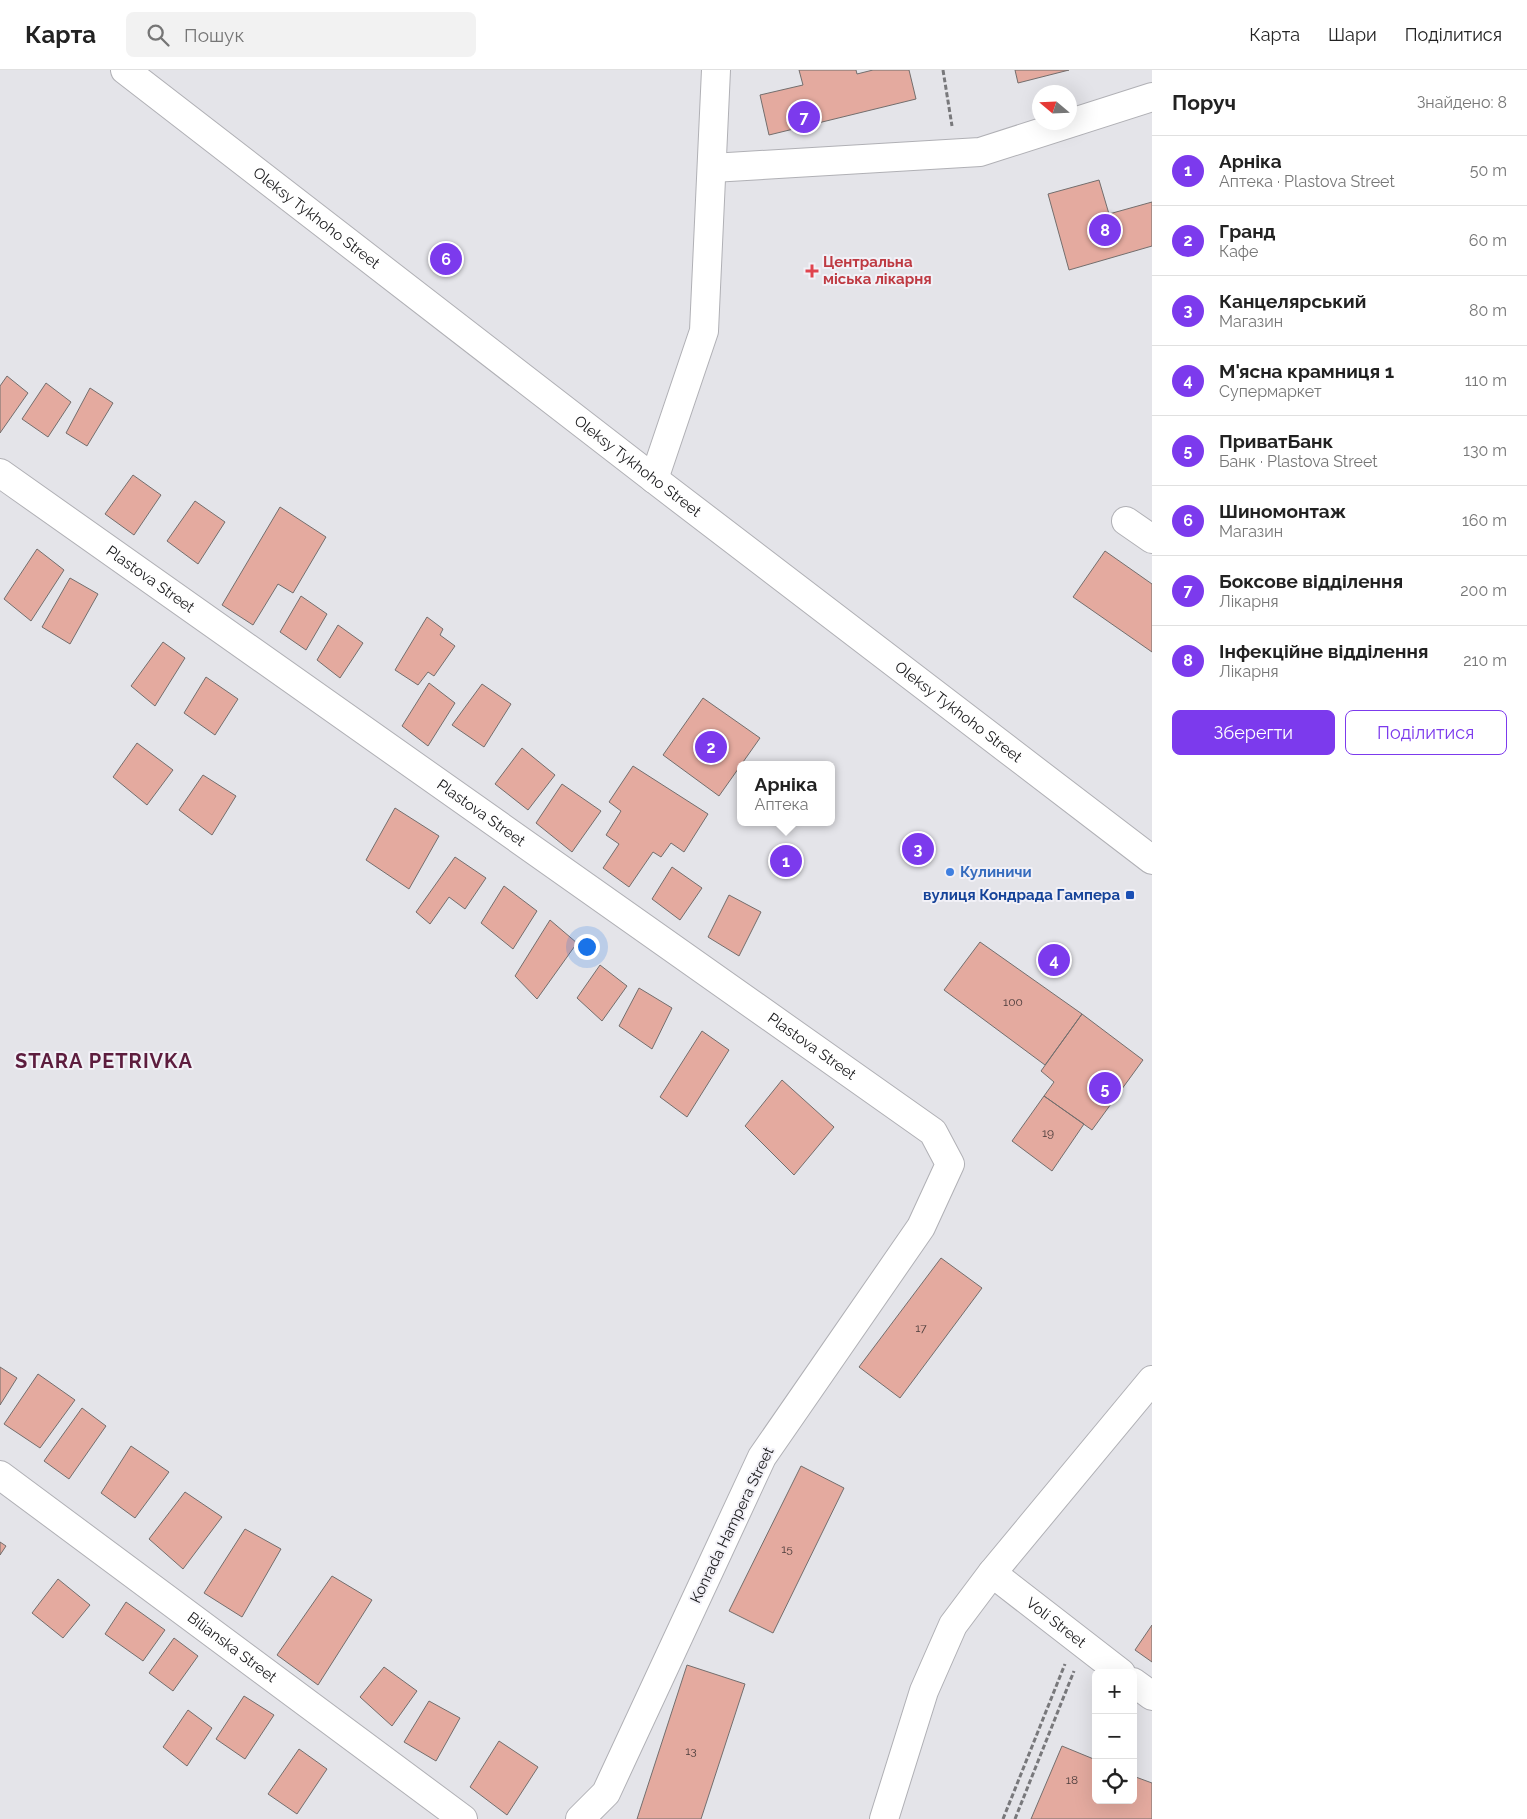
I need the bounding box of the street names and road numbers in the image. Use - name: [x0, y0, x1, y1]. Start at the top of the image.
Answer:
- street label: Oleksy Tykhoho Street: [250, 163, 383, 273]
- street label: Oleksy Tykhoho Street: [571, 412, 705, 521]
- street label: Plastova Street: [103, 542, 198, 616]
- street label: Oleksy Tykhoho Street: [891, 658, 1026, 766]
- street label: Plastova Street: [433, 775, 529, 850]
- street label: Plastova Street: [764, 1009, 860, 1084]
- street label: Konrada Hampera Street: [686, 1444, 778, 1606]
- street label: Voli Street: [1022, 1594, 1090, 1651]
- street label: Bilianska Street: [184, 1608, 280, 1686]

